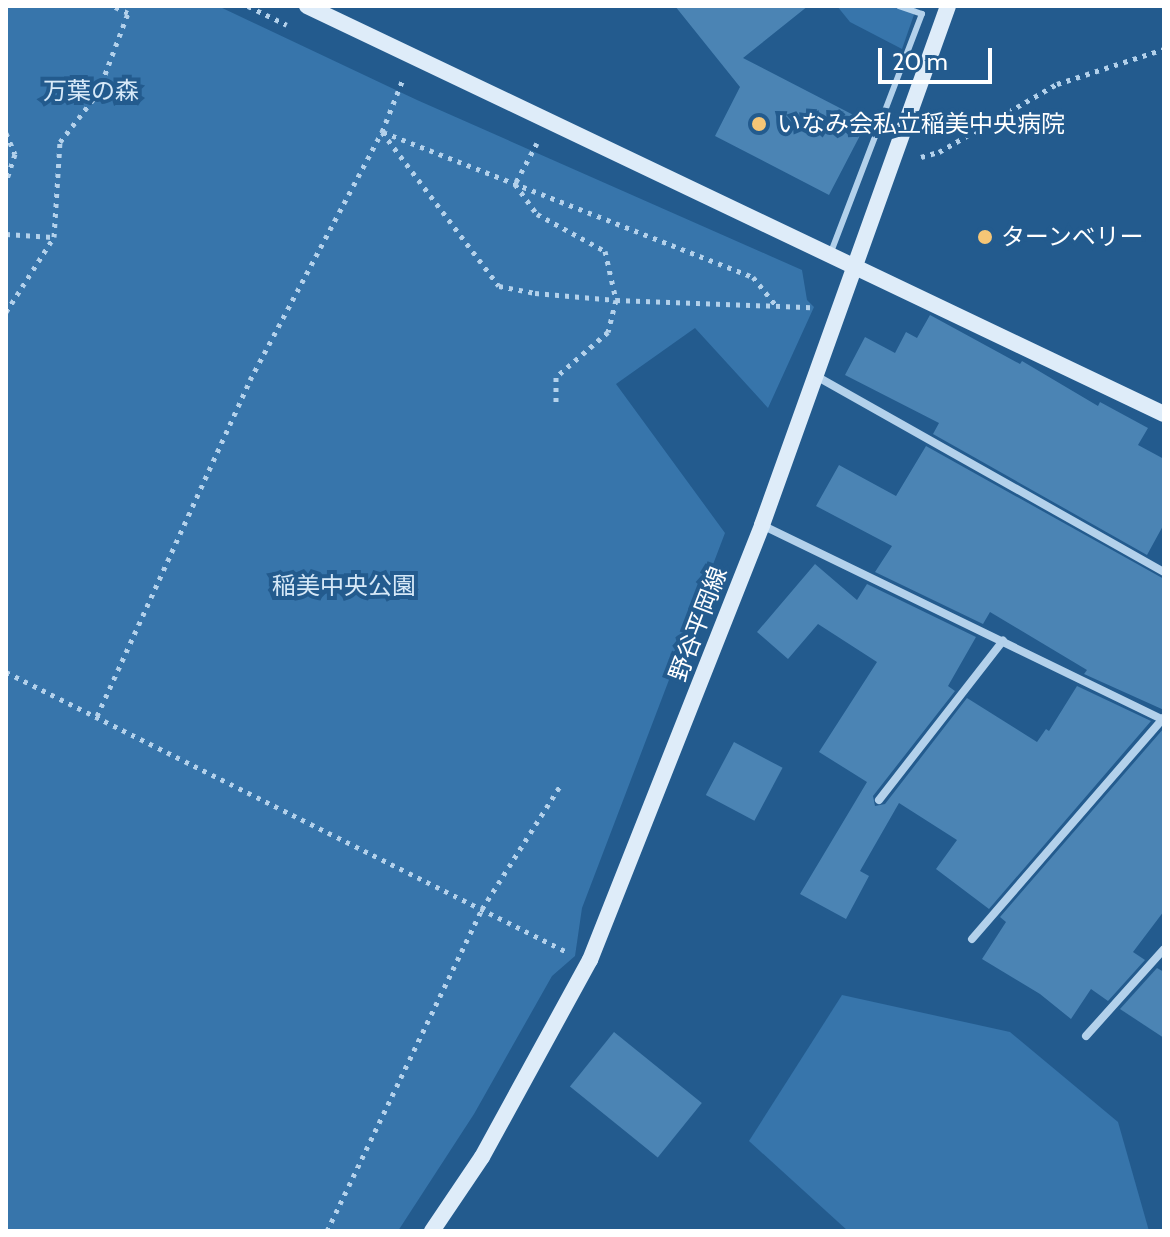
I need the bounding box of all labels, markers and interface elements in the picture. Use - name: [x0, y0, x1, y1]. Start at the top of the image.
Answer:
- scale bar: [882, 32, 996, 82]
- text: 20 m: [892, 47, 948, 76]
- park label: 万葉の森: [43, 77, 139, 105]
- place label: いなみ会私立稲美中央病院: [777, 110, 1065, 138]
- marker: いなみ会私立稲美中央病院: [748, 113, 770, 135]
- place label: ターンベリー: [1001, 223, 1145, 251]
- marker: ターンベリー: [976, 228, 994, 246]
- street label: 野谷平岡線: [663, 563, 733, 685]
- park label: 稲美中央公園: [272, 572, 416, 600]

